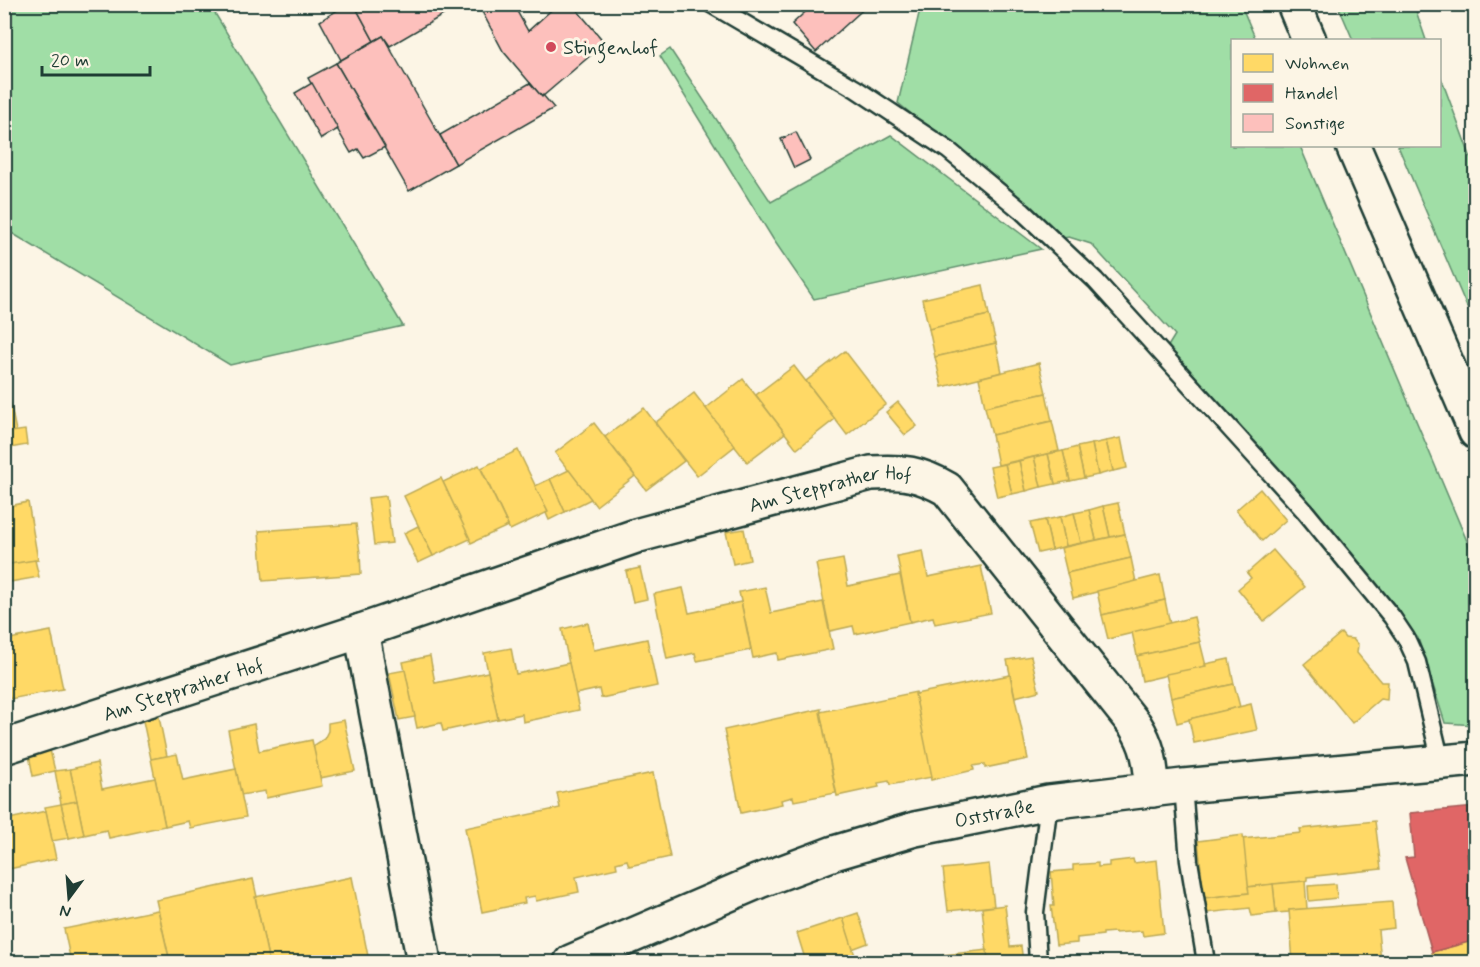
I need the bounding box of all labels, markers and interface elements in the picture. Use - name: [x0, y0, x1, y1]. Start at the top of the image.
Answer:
- place label: Stingenhof: [563, 35, 658, 64]
- scale bar: [42, 39, 150, 77]
- legend: [1231, 39, 1441, 147]
- marker: Stingenhof: [544, 40, 558, 54]
- text: 20 m: [51, 49, 89, 73]
- text: Wohnen: [1285, 52, 1349, 76]
- text: Handel: [1285, 82, 1338, 106]
- text: Sonstige: [1285, 112, 1345, 136]
- street label: Am Stepprather Hof: [746, 460, 914, 520]
- street label: Am Stepprather Hof: [100, 652, 267, 729]
- street label: Oststraße: [952, 793, 1037, 836]
- north arrow: [39, 868, 99, 928]
- text: N: [57, 899, 73, 923]

